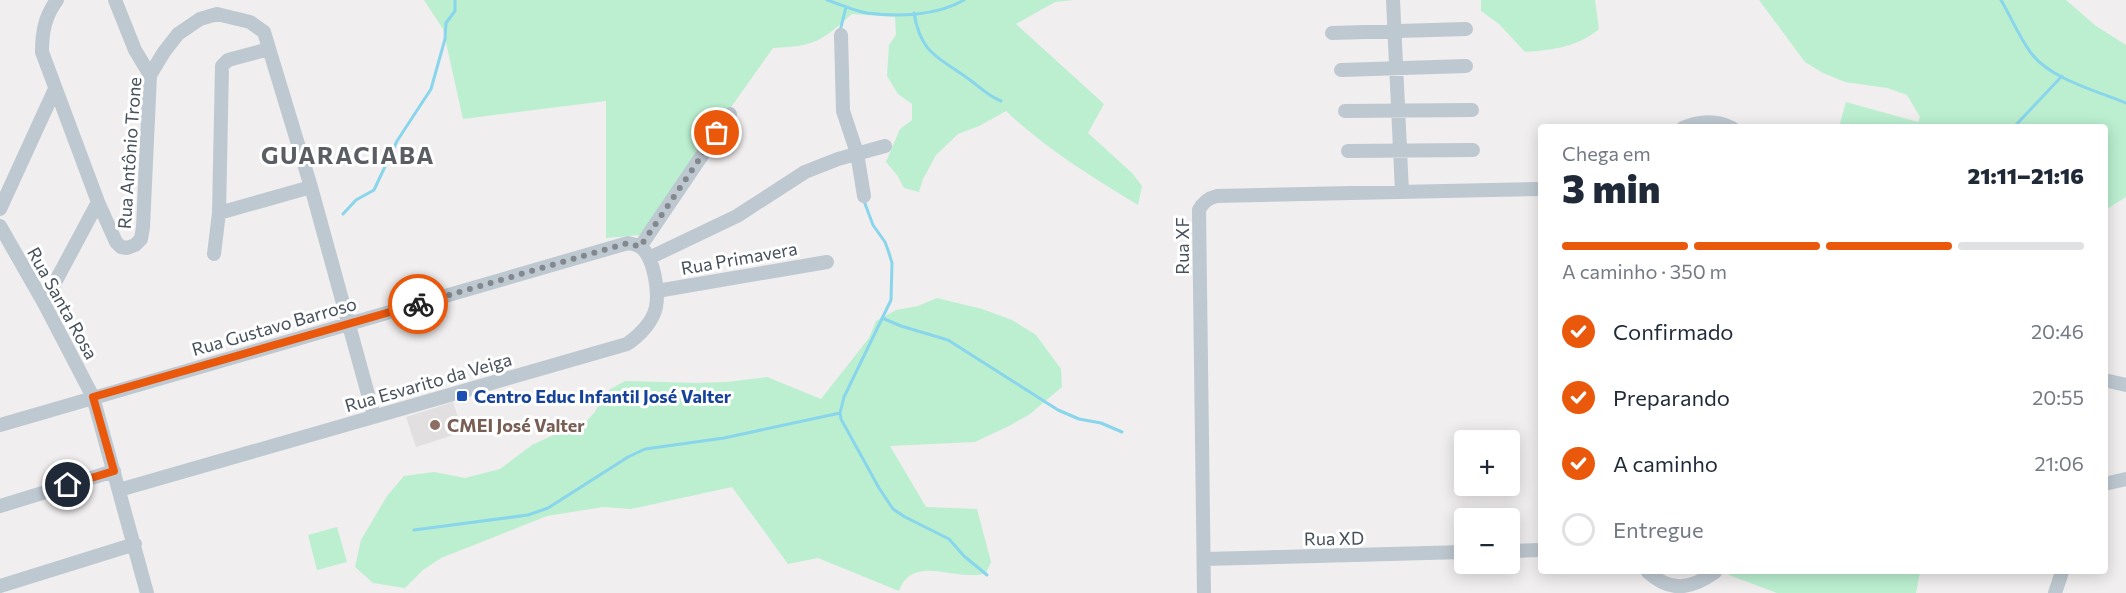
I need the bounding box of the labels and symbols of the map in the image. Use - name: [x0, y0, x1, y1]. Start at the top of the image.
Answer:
- street label: Rua Antônio Trone: [113, 76, 145, 230]
- pin: [691, 107, 742, 158]
- district label: GUARACIABA: [261, 140, 435, 169]
- street label: Rua XF: [1171, 217, 1193, 275]
- street label: Rua Primavera: [679, 237, 799, 279]
- street label: Rua Santa Rosa: [23, 243, 103, 363]
- courier: [388, 274, 448, 334]
- street label: Rua Gustavo Barroso: [189, 292, 359, 360]
- street label: Rua Esvarito da Veiga: [342, 348, 514, 416]
- place label: Centro Educ Infantil José Valter: [474, 385, 732, 407]
- marker: Centro Educ Infantil José Valter: [455, 389, 469, 403]
- place label: CMEI José Valter: [447, 414, 585, 436]
- marker: CMEI José Valter: [428, 418, 442, 432]
- pin: [42, 459, 93, 510]
- street label: Rua XD: [1304, 526, 1364, 550]

